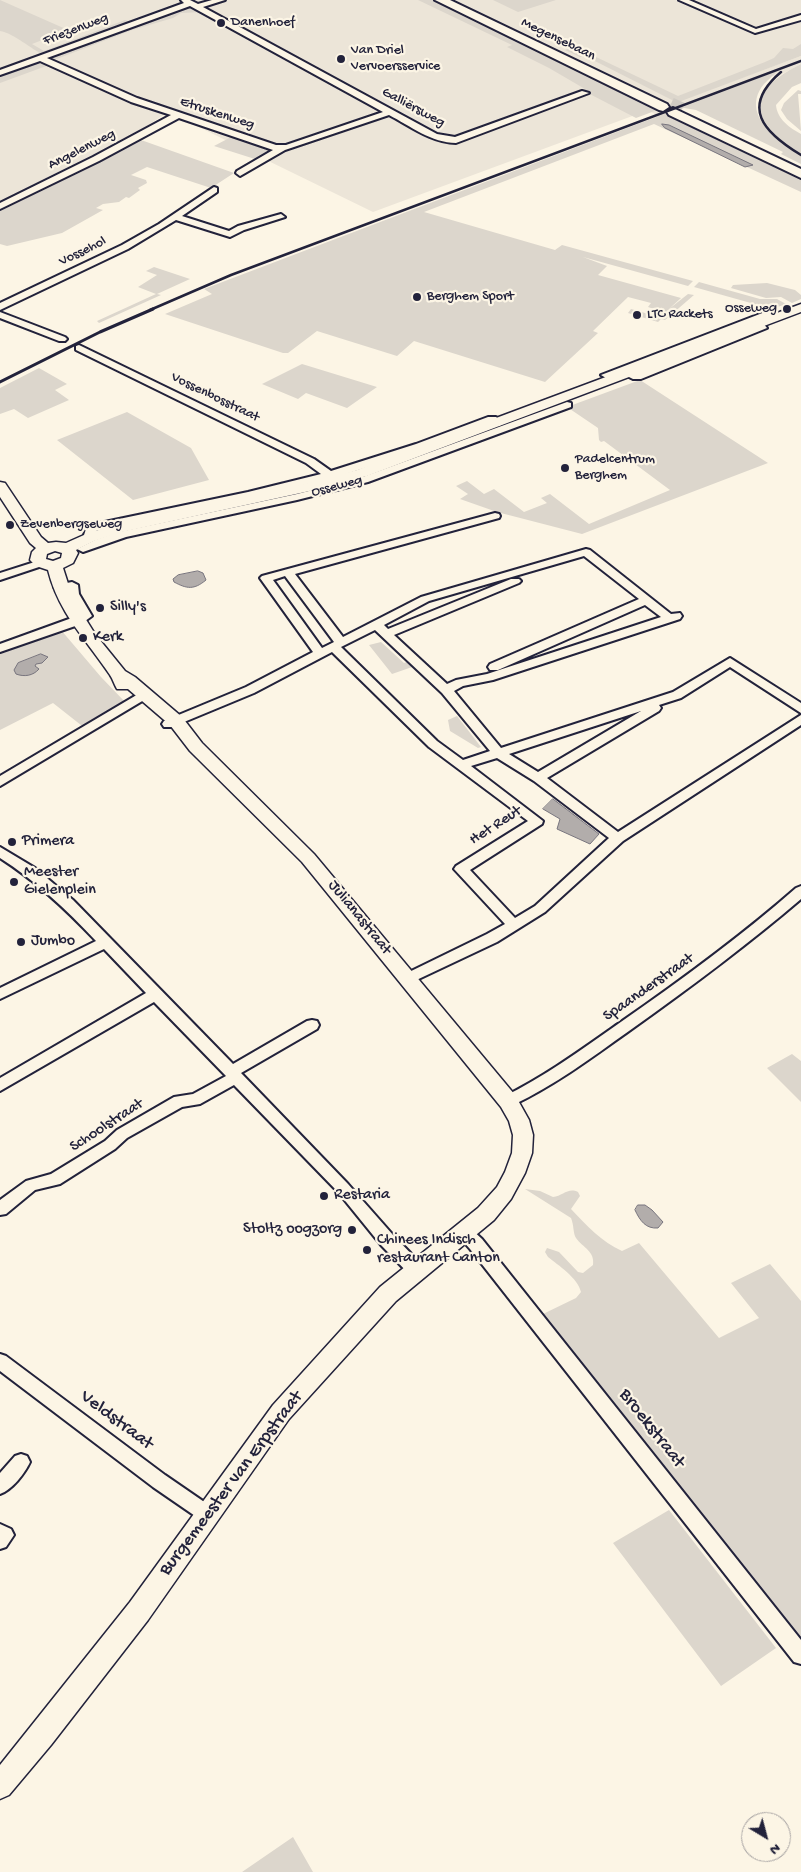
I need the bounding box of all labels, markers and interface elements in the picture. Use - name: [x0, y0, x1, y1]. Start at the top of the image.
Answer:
- street label: Friezenweg: [41, 10, 111, 50]
- place label: Danenhoef: [231, 15, 295, 31]
- street label: Megensebaan: [518, 15, 598, 65]
- marker: Danenhoef: [215, 17, 227, 29]
- place label: Van Driel Vervoersservice: [351, 43, 440, 75]
- marker: Van Driel Vervoersservice: [335, 53, 347, 65]
- street label: Galliërsweg: [379, 84, 447, 132]
- street label: Etruskenweg: [178, 94, 256, 134]
- street label: Angelenweg: [46, 126, 118, 174]
- street label: Vossehol: [57, 233, 109, 271]
- place label: Berghem Sport: [427, 289, 514, 305]
- marker: Berghem Sport: [411, 291, 423, 303]
- place label: Osseweg: [725, 301, 777, 317]
- marker: Osseweg: [781, 303, 793, 315]
- place label: LTC Rackets: [647, 307, 713, 323]
- marker: LTC Rackets: [631, 309, 643, 321]
- street label: Vossenbosstraat: [168, 369, 262, 427]
- place label: Padelcentrum Berghem: [575, 452, 655, 484]
- marker: Padelcentrum Berghem: [559, 462, 571, 474]
- street label: Osseweg: [310, 472, 364, 502]
- place label: Zevenbergseweg: [20, 517, 122, 533]
- marker: Zevenbergseweg: [4, 519, 16, 531]
- place label: Silly's: [110, 598, 146, 618]
- marker: Silly's: [94, 602, 106, 614]
- place label: Kerk: [93, 628, 123, 648]
- marker: Kerk: [77, 632, 89, 644]
- street label: Het Reut: [466, 802, 526, 850]
- place label: Primera: [22, 832, 74, 852]
- marker: Primera: [6, 836, 18, 848]
- place label: Meester Gielenplein: [24, 863, 96, 901]
- marker: Meester Gielenplein: [8, 876, 20, 888]
- street label: Julianastraat: [323, 877, 395, 959]
- place label: Jumbo: [31, 932, 75, 952]
- marker: Jumbo: [15, 936, 27, 948]
- street label: Spaanderstraat: [600, 950, 698, 1026]
- street label: Schoolstraat: [67, 1095, 147, 1157]
- place label: Restaria: [334, 1186, 390, 1206]
- marker: Restaria: [318, 1190, 330, 1202]
- place label: Stoltz oogzorg: [243, 1220, 342, 1240]
- marker: Stoltz oogzorg: [346, 1224, 358, 1236]
- place label: Chinees Indisch restaurant Canton: [377, 1231, 500, 1269]
- marker: Chinees Indisch restaurant Canton: [361, 1244, 373, 1256]
- street label: Broekstraat: [613, 1385, 689, 1473]
- street label: Veldstraat: [75, 1386, 157, 1456]
- street label: Burgemeester van Erpstraat: [155, 1387, 309, 1581]
- north arrow: [741, 1812, 791, 1862]
- text: N: [766, 1839, 783, 1858]

